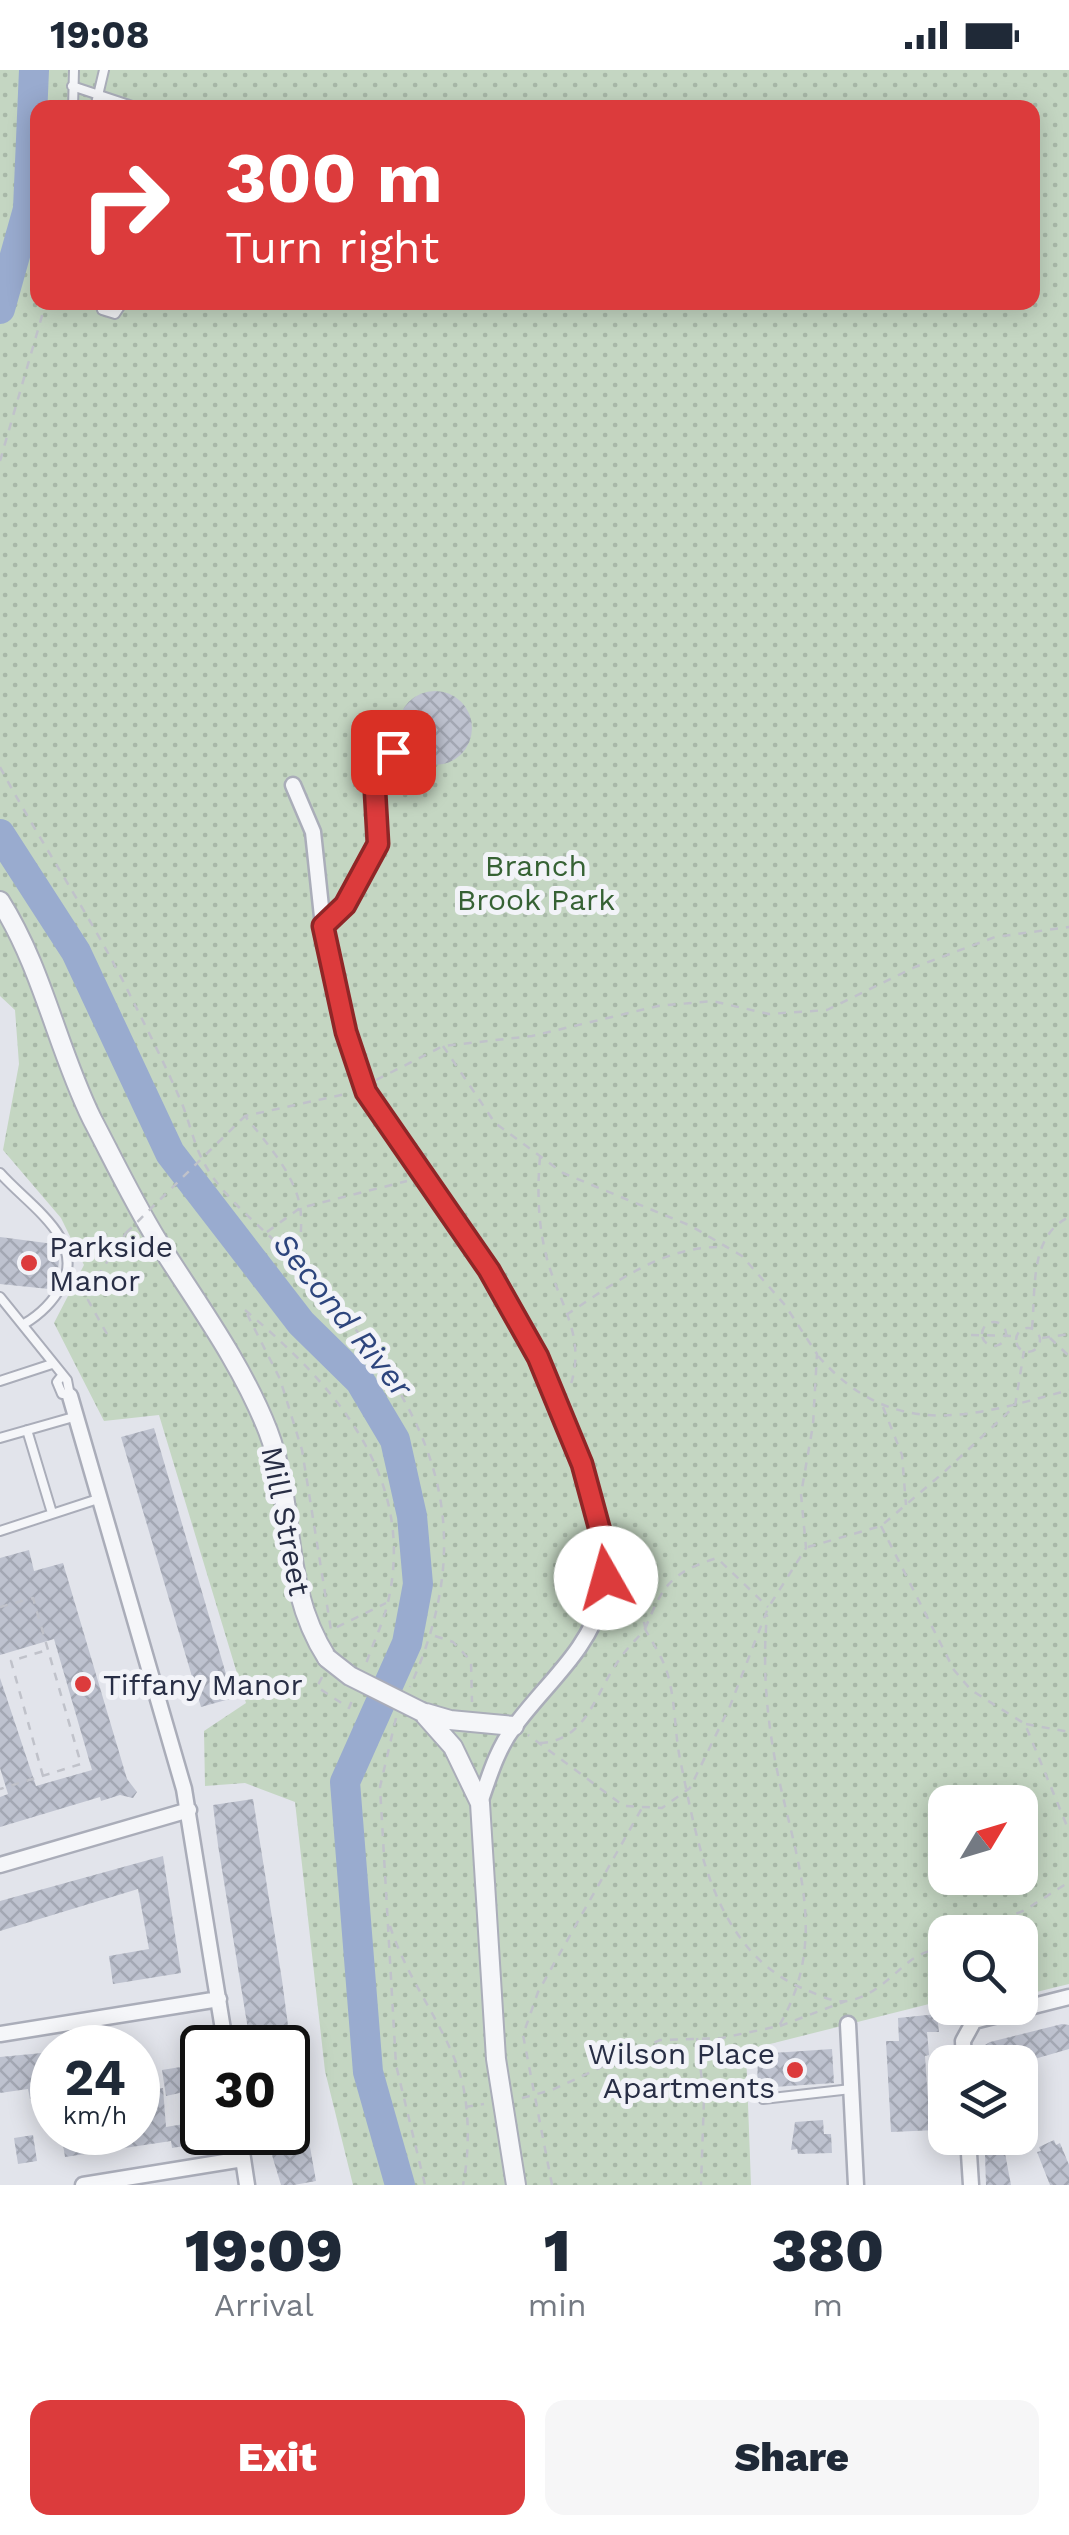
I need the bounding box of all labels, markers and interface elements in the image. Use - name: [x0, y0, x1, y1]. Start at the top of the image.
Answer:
- text: 19:08: [50, 13, 150, 57]
- text: 300 m: [225, 137, 443, 219]
- icon: right: [60, 140, 190, 270]
- text: Turn right: [225, 221, 439, 274]
- pin: [351, 710, 436, 795]
- icon: arrive: [366, 725, 421, 780]
- park label: Branch Brook Park: [457, 848, 615, 917]
- water label: Second River: [265, 1225, 422, 1406]
- place label: Parkside Manor: [49, 1229, 173, 1298]
- marker: Parkside Manor: [18, 1252, 40, 1274]
- street label: Mill Street: [254, 1443, 318, 1599]
- position arrow: [554, 1526, 658, 1630]
- place label: Tiffany Manor: [103, 1667, 303, 1702]
- marker: Tiffany Manor: [72, 1673, 94, 1695]
- north arrow: [928, 1785, 1038, 1895]
- map controls: [928, 1785, 1038, 2155]
- button: search: [928, 1915, 1038, 2025]
- speed limit sign: 30: [180, 2025, 310, 2155]
- place label: Wilson Place Apartments: [588, 2036, 775, 2105]
- button: layers: [928, 2045, 1038, 2155]
- text: 24: [64, 2048, 126, 2107]
- marker: Wilson Place Apartments: [784, 2059, 806, 2081]
- text: km/h: [63, 2101, 127, 2130]
- text: 19:09: [185, 2215, 343, 2286]
- text: 1: [544, 2215, 571, 2286]
- text: 380: [771, 2215, 884, 2286]
- text: Arrival: [214, 2286, 314, 2324]
- text: min: [528, 2286, 587, 2324]
- text: m: [813, 2286, 843, 2324]
- button: Exit: [30, 2400, 525, 2515]
- button: Share: [545, 2400, 1039, 2515]

